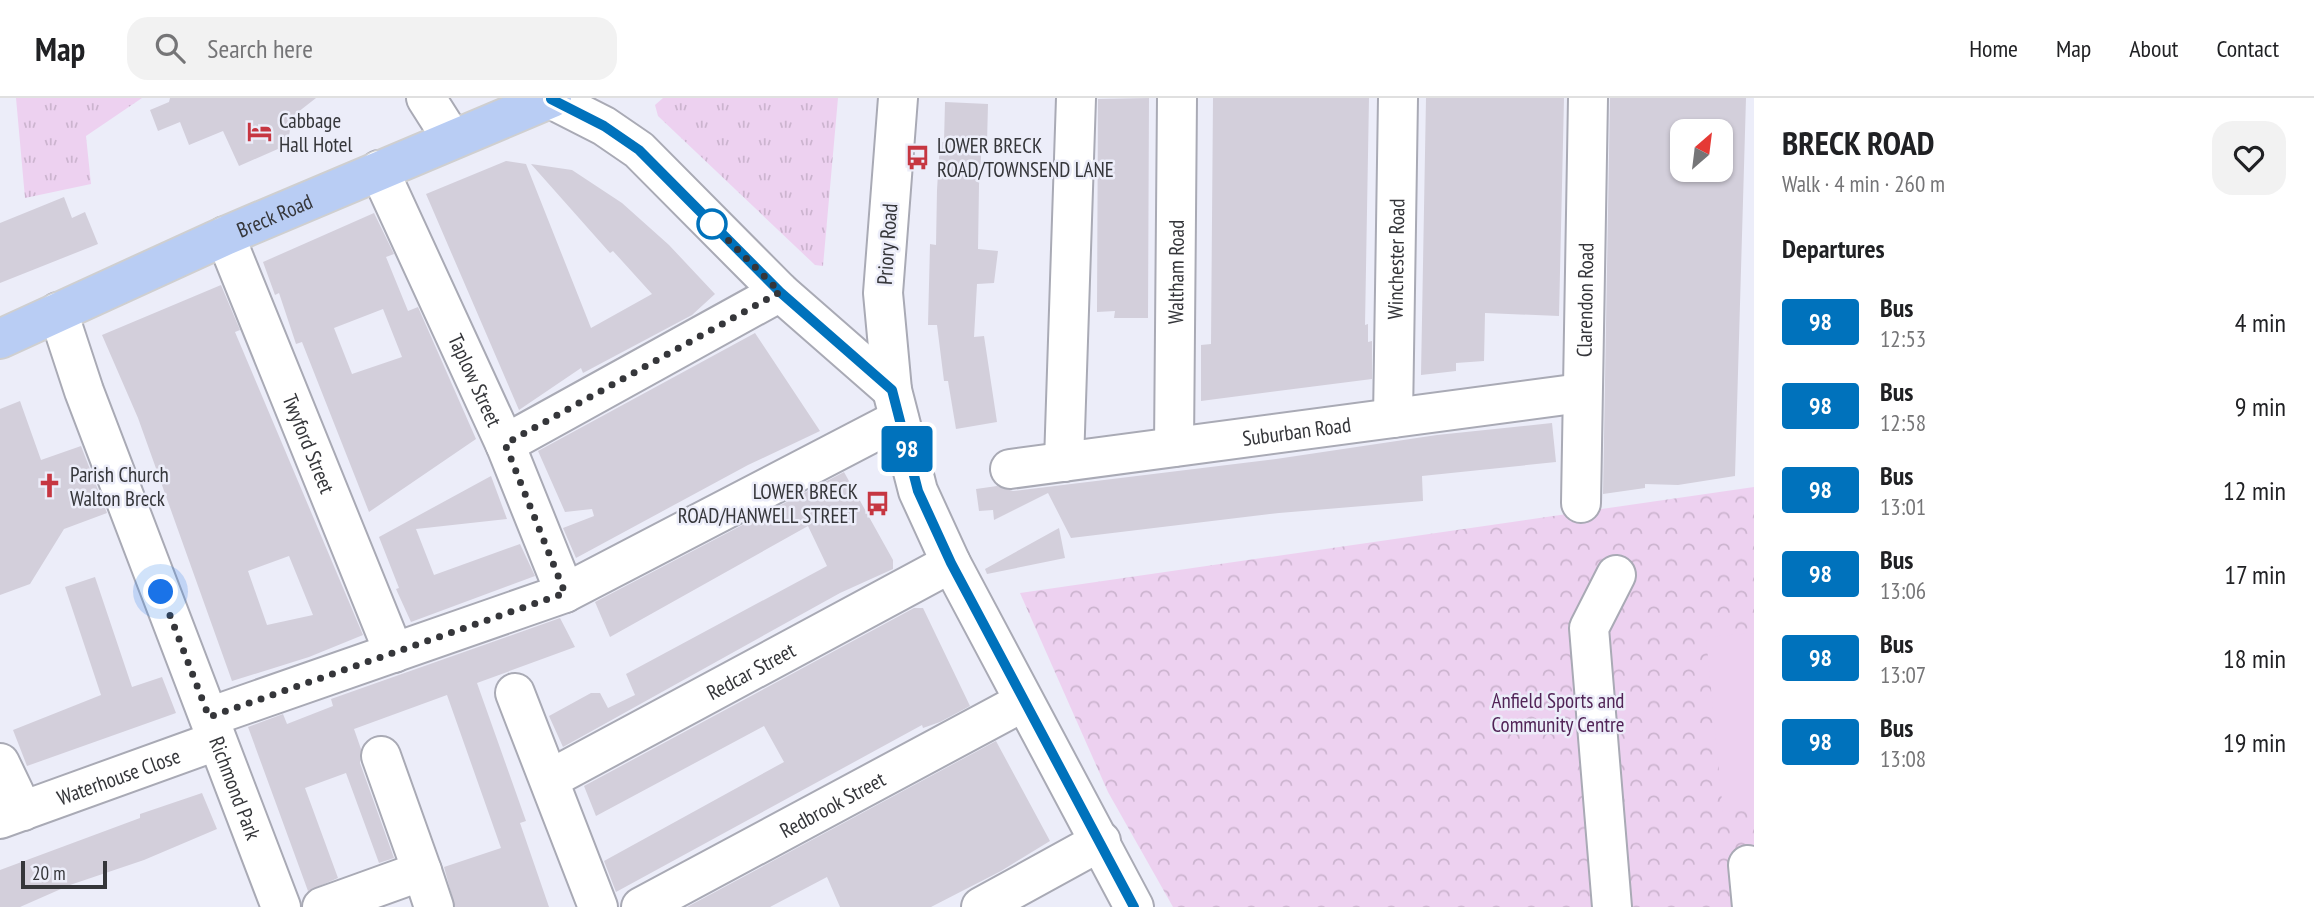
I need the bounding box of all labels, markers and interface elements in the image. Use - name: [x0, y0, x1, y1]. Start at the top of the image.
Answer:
- search box: [127, 17, 617, 80]
- text: Map: [35, 27, 85, 70]
- icon: search: [151, 29, 189, 67]
- text: Search here: [207, 32, 313, 65]
- text: Home: [1969, 33, 2018, 64]
- text: Map: [2056, 33, 2091, 64]
- text: About: [2129, 33, 2178, 64]
- text: Contact: [2216, 33, 2279, 64]
- place label: Cabbage Hall Hotel: [279, 107, 353, 158]
- hotel icon: Cabbage Hall Hotel: [245, 118, 273, 146]
- north arrow: [1670, 119, 1732, 182]
- map controls: [1670, 119, 1733, 182]
- text: BRECK ROAD: [1782, 121, 1934, 164]
- button: heart: [2212, 121, 2286, 195]
- place label: LOWER BRECK ROAD/TOWNSEND LANE: [937, 132, 1114, 183]
- bus stop icon: LOWER BRECK ROAD/TOWNSEND LANE: [903, 143, 931, 171]
- text: Walk · 4 min · 260 m: [1782, 169, 1945, 198]
- street label: Breck Road: [232, 187, 316, 243]
- street label: Winchester Road: [1381, 198, 1410, 320]
- street label: Priory Road: [871, 202, 903, 286]
- unlabelled marker: [697, 209, 727, 239]
- street label: Waltham Road: [1162, 220, 1189, 324]
- text: Departures: [1782, 232, 1885, 265]
- street label: Clarendon Road: [1570, 243, 1599, 357]
- text: Bus: [1880, 291, 1913, 324]
- text: 98: [1809, 306, 1832, 337]
- text: 4 min: [2235, 306, 2286, 339]
- text: 12:53: [1880, 324, 1926, 353]
- street label: Taplow Street: [443, 329, 509, 431]
- text: Bus: [1880, 375, 1913, 408]
- street label: Twyford Street: [277, 390, 341, 497]
- text: 98: [1809, 390, 1832, 421]
- text: 9 min: [2235, 390, 2286, 423]
- text: 12:58: [1880, 408, 1926, 437]
- street label: Suburban Road: [1241, 410, 1352, 451]
- line badge: 98: [876, 426, 939, 472]
- text: 98: [896, 433, 918, 464]
- text: Bus: [1880, 459, 1913, 492]
- place label: Parish Church Walton Breck: [70, 461, 169, 512]
- church icon: Parish Church Walton Breck: [36, 472, 64, 500]
- text: 98: [1809, 474, 1832, 505]
- text: 12 min: [2223, 474, 2286, 507]
- place label: LOWER BRECK ROAD/HANWELL STREET: [678, 478, 859, 529]
- bus stop icon: LOWER BRECK ROAD/HANWELL STREET: [864, 489, 892, 517]
- text: 13:01: [1880, 492, 1926, 521]
- text: Bus: [1880, 543, 1913, 576]
- text: 98: [1809, 558, 1832, 589]
- text: 17 min: [2224, 558, 2286, 591]
- your location: [143, 574, 178, 609]
- text: 13:06: [1880, 576, 1926, 605]
- text: Bus: [1880, 627, 1913, 660]
- street label: Redcar Street: [702, 636, 800, 706]
- text: 98: [1809, 642, 1832, 673]
- text: 18 min: [2223, 642, 2286, 675]
- text: 13:07: [1880, 660, 1926, 689]
- park label: Anfield Sports and Community Centre: [1492, 687, 1624, 738]
- text: Bus: [1880, 711, 1913, 744]
- text: 98: [1809, 726, 1832, 757]
- text: 19 min: [2223, 726, 2286, 759]
- street label: Richmond Park: [204, 733, 267, 843]
- street label: Waterhouse Close: [53, 742, 184, 811]
- text: 13:08: [1880, 744, 1926, 773]
- street label: Redbrook Street: [775, 765, 890, 844]
- scale bar: [21, 858, 107, 890]
- text: 20 m: [32, 861, 66, 885]

